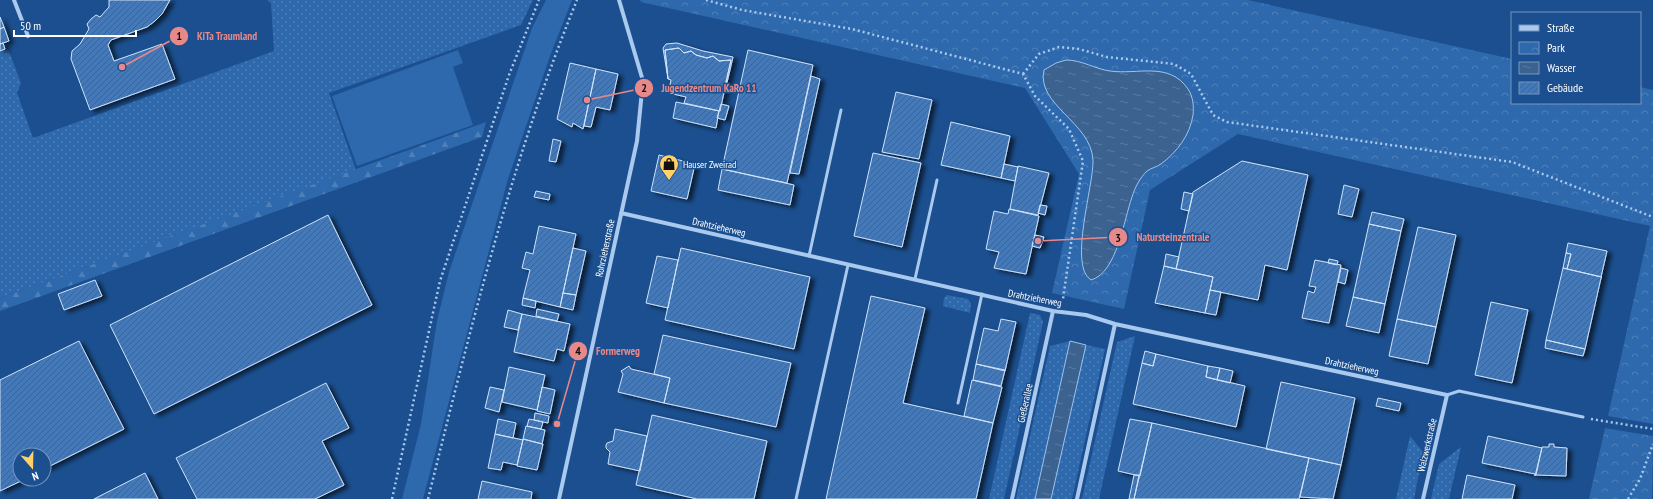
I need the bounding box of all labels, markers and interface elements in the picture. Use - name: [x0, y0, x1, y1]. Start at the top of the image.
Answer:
- scale bar: [14, 12, 136, 38]
- legend: [1511, 12, 1641, 104]
- text: 50 m: [20, 18, 41, 33]
- text: Straße: [1547, 20, 1574, 35]
- callout: KiTa Traumland: [169, 25, 266, 48]
- text: 1: [176, 28, 182, 43]
- text: KiTa Traumland: [197, 29, 257, 43]
- text: Park: [1547, 40, 1565, 55]
- text: Wasser: [1547, 60, 1577, 75]
- callout: Jugendzentrum KaRo 11: [634, 76, 765, 99]
- text: 2: [641, 80, 647, 95]
- text: Gebäude: [1547, 80, 1583, 95]
- text: Jugendzentrum KaRo 11: [660, 81, 757, 95]
- shop icon: Hauser Zweirad: [658, 153, 680, 181]
- place label: Hauser Zweirad: [683, 158, 736, 171]
- street label: Drahtzieherweg: [691, 215, 747, 239]
- street label: Rohrzieherstraße: [593, 218, 617, 278]
- callout: Natursteinzentrale: [1108, 226, 1217, 249]
- text: 3: [1115, 230, 1121, 245]
- text: Natursteinzentrale: [1136, 230, 1210, 244]
- street label: Drahtzieherweg: [1007, 286, 1063, 310]
- callout: Formerweg: [568, 339, 648, 362]
- text: 4: [575, 343, 581, 358]
- text: Formerweg: [596, 344, 640, 358]
- street label: Drahtzieherweg: [1324, 354, 1380, 378]
- street label: Gießerallee: [1015, 382, 1035, 424]
- street label: Walzwerkstraße: [1415, 417, 1439, 473]
- north arrow: [12, 447, 52, 487]
- text: N: [30, 469, 41, 484]

